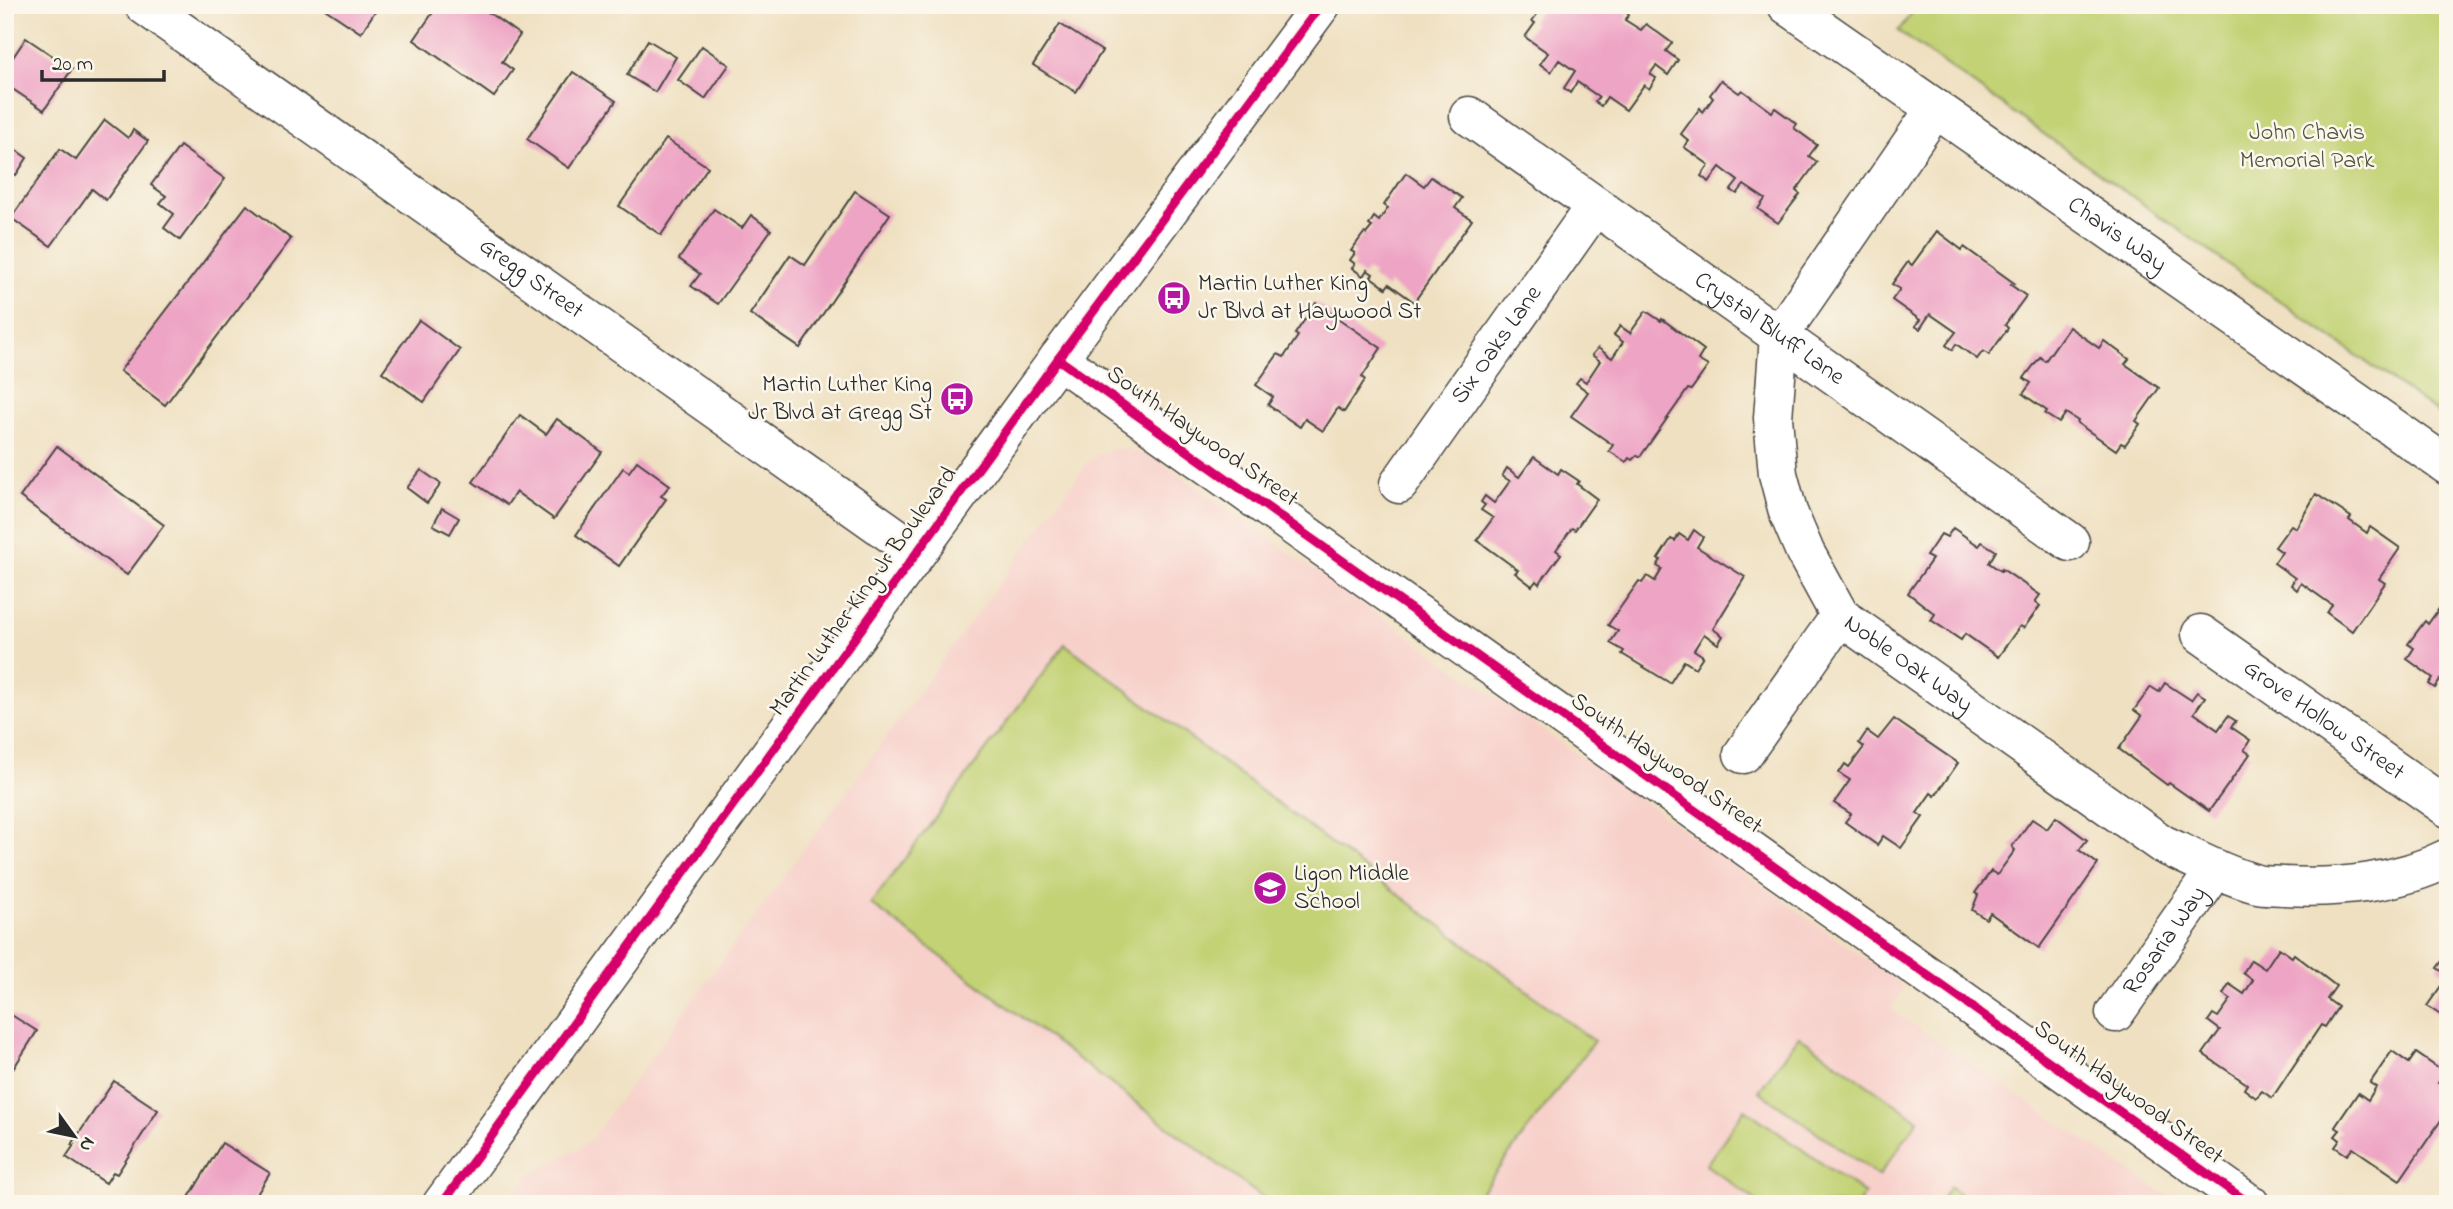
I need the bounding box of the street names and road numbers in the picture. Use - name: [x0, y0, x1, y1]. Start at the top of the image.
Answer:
- street label: Chavis Way: [2060, 188, 2174, 283]
- street label: Gregg Street: [471, 229, 591, 328]
- street label: Crystal Bluff Lane: [1687, 263, 1852, 395]
- street label: Six Oaks Lane: [1443, 278, 1551, 412]
- street label: South Haywood Street: [1098, 357, 1305, 517]
- street label: Martin Luther King Jr Boulevard: [761, 459, 967, 724]
- street label: Noble Oak Way: [1836, 606, 1980, 723]
- street label: Grove Hollow Street: [2236, 651, 2412, 790]
- street label: South Haywood Street: [1562, 684, 1769, 844]
- street label: Rosaria Way: [2115, 879, 2217, 1003]
- street label: South Haywood Street: [2025, 1012, 2230, 1175]

